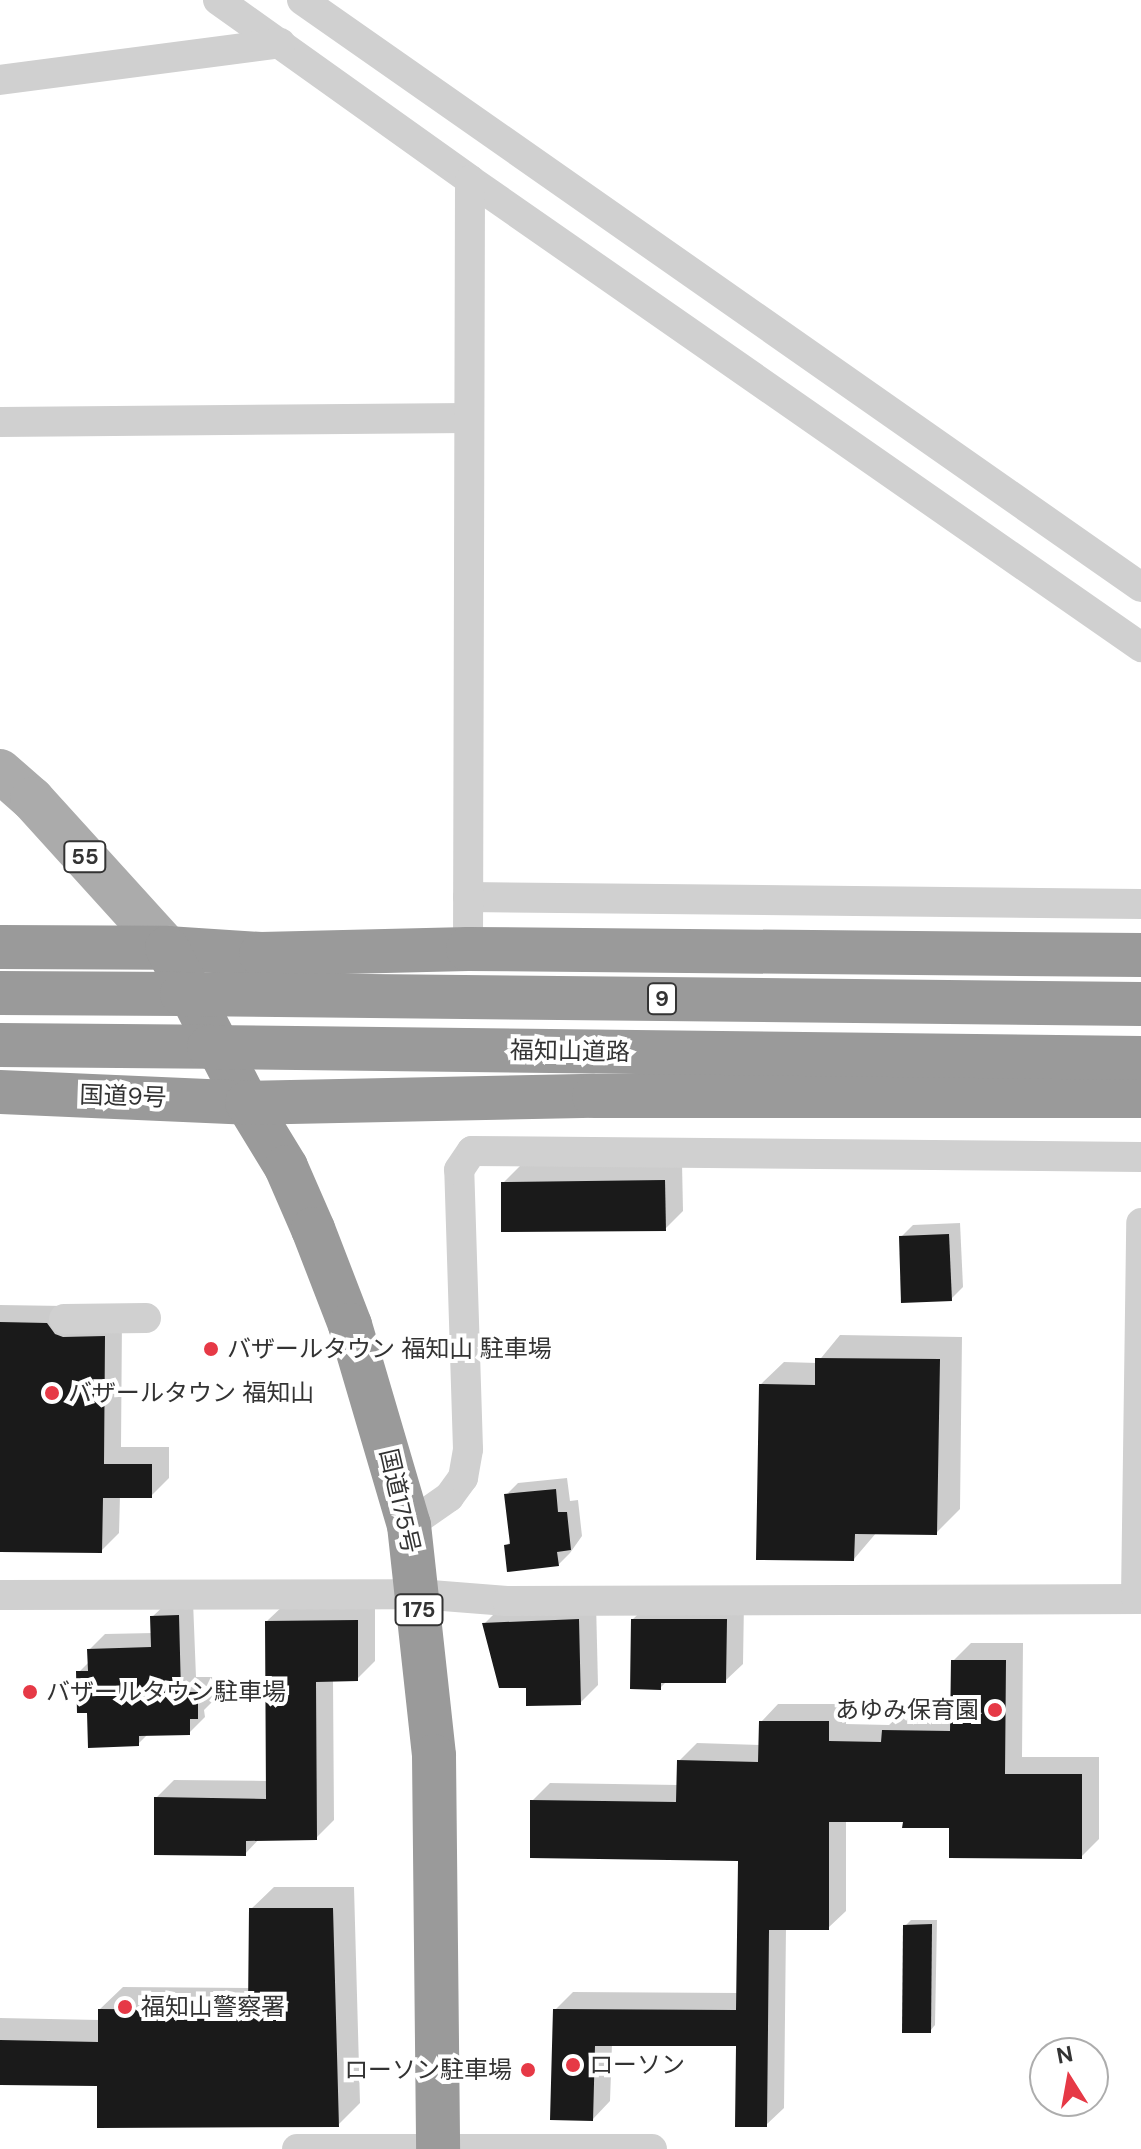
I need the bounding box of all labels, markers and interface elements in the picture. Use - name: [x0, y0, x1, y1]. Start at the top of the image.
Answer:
- road number: 55: [63, 839, 107, 875]
- road number: 9: [646, 981, 678, 1017]
- street label: 福知山道路: [510, 1036, 630, 1066]
- street label: 国道9号: [79, 1080, 167, 1112]
- place label: バザールタウン 福知山 駐車場: [227, 1335, 552, 1363]
- marker: バザールタウン 福知山 駐車場: [202, 1340, 220, 1358]
- place label: バザールタウン 福知山: [68, 1379, 314, 1407]
- marker: バザールタウン 福知山: [43, 1384, 61, 1402]
- street label: 国道175号: [374, 1446, 426, 1556]
- road number: 175: [393, 1592, 445, 1628]
- place label: バザールタウン駐車場: [46, 1678, 286, 1706]
- marker: バザールタウン駐車場: [21, 1683, 39, 1701]
- place label: あゆみ保育園: [835, 1696, 979, 1724]
- marker: あゆみ保育園: [986, 1701, 1004, 1719]
- place label: 福知山警察署: [141, 1993, 285, 2021]
- marker: 福知山警察署: [116, 1998, 134, 2016]
- north arrow: [1029, 2037, 1109, 2117]
- text: N: [1054, 2039, 1075, 2071]
- place label: ローソン: [589, 2051, 685, 2079]
- place label: ローソン駐車場: [344, 2056, 512, 2084]
- marker: ローソン: [564, 2056, 582, 2074]
- marker: ローソン駐車場: [519, 2061, 537, 2079]

